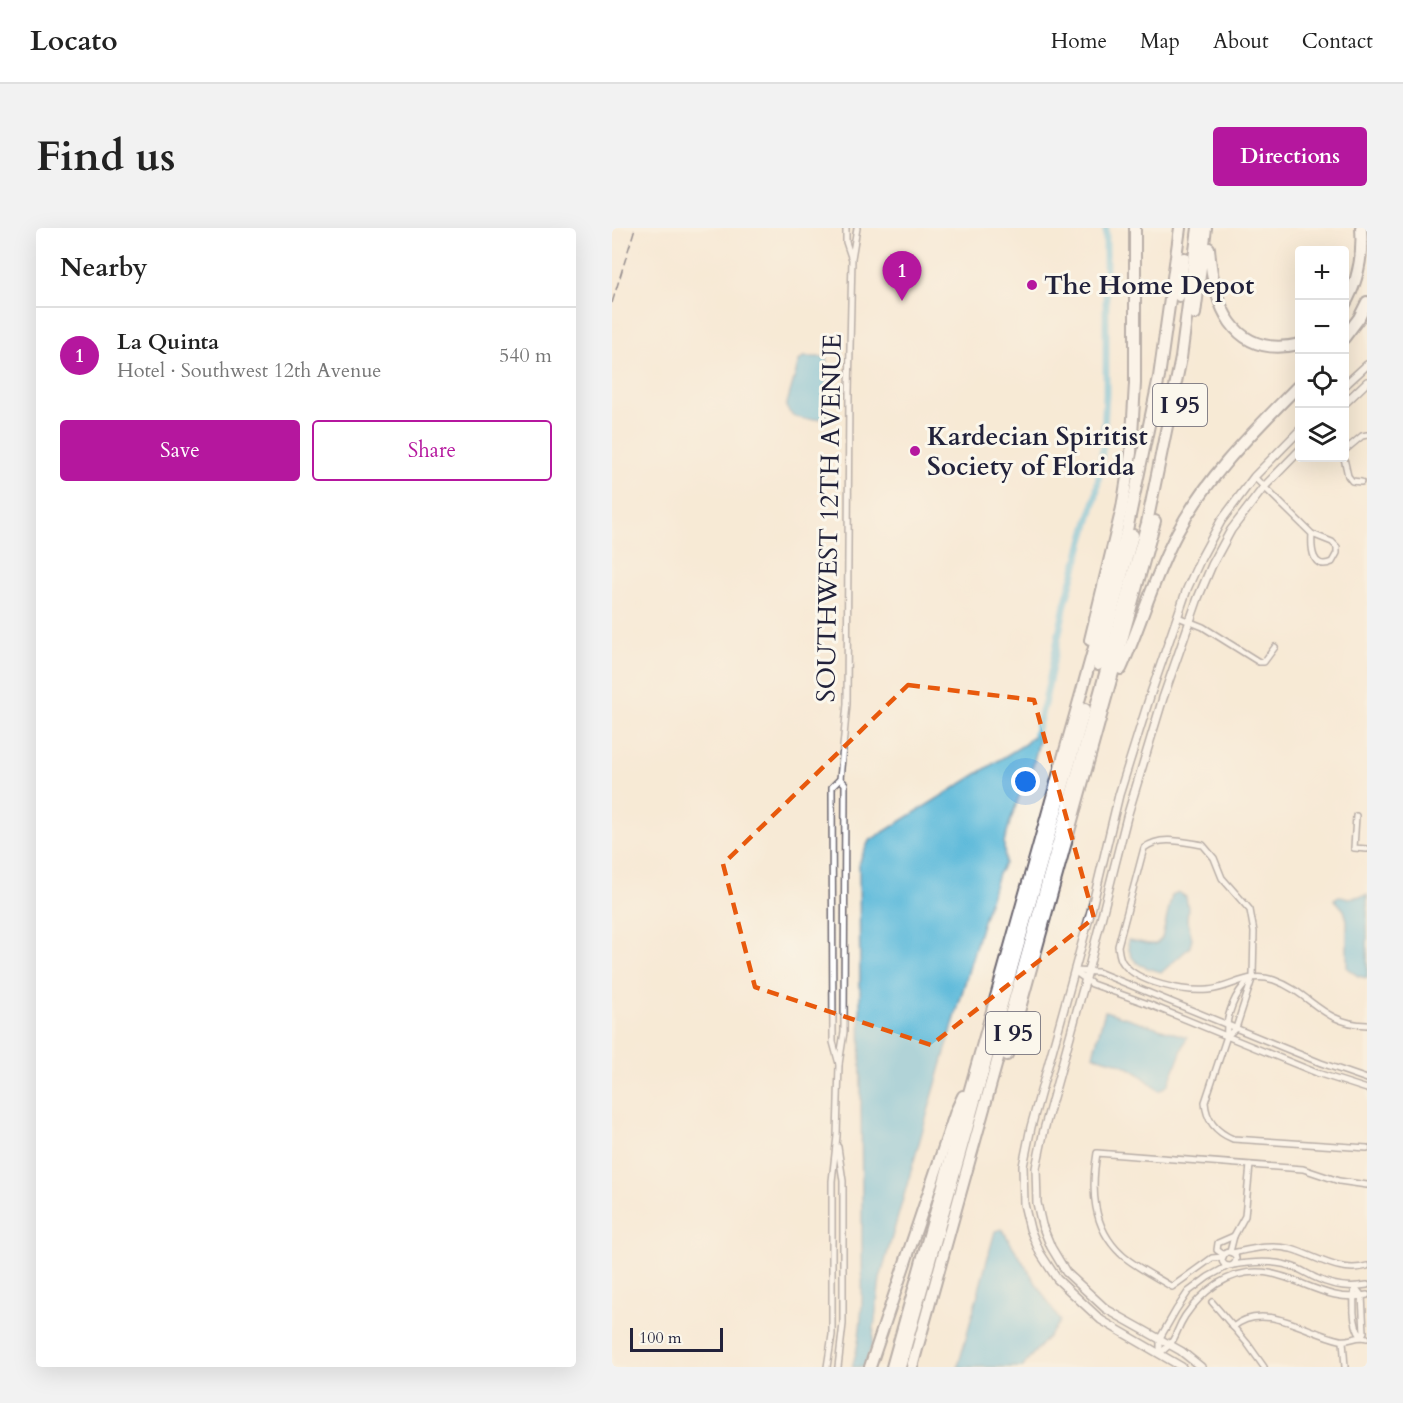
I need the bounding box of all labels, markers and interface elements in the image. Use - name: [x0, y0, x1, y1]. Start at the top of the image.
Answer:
- text: Locato: [30, 22, 118, 60]
- text: Home: [1051, 27, 1107, 56]
- text: Map: [1140, 27, 1180, 56]
- text: About: [1213, 27, 1269, 56]
- text: Contact: [1302, 27, 1373, 56]
- button: Directions: [1213, 127, 1367, 186]
- text: Find us: [36, 128, 176, 185]
- map controls: [1295, 246, 1349, 462]
- button: +: [1295, 246, 1349, 300]
- text: Nearby: [60, 250, 148, 285]
- pin: 1: [882, 251, 922, 301]
- place label: The Home Depot: [1044, 268, 1254, 303]
- marker: The Home Depot: [1025, 278, 1039, 292]
- button: −: [1295, 300, 1349, 354]
- text: La Quinta: [117, 327, 219, 357]
- street label: SOUTHWEST 12TH AVENUE: [808, 333, 850, 703]
- text: 1: [74, 342, 85, 369]
- text: 540 m: [499, 342, 552, 369]
- button: locate: [1295, 354, 1349, 408]
- text: Hotel · Southwest 12th Avenue: [117, 357, 381, 384]
- road number: I 95: [1153, 384, 1207, 426]
- button: layers: [1295, 408, 1349, 462]
- place label: Kardecian Spiritist Society of Florida: [927, 419, 1148, 484]
- button: Save: [60, 420, 300, 481]
- button: Share: [312, 420, 552, 481]
- marker: Kardecian Spiritist Society of Florida: [908, 444, 922, 458]
- your location: [1011, 767, 1040, 796]
- road number: I 95: [986, 1012, 1040, 1054]
- scale bar: [630, 1325, 723, 1352]
- text: 100 m: [639, 1327, 681, 1349]

